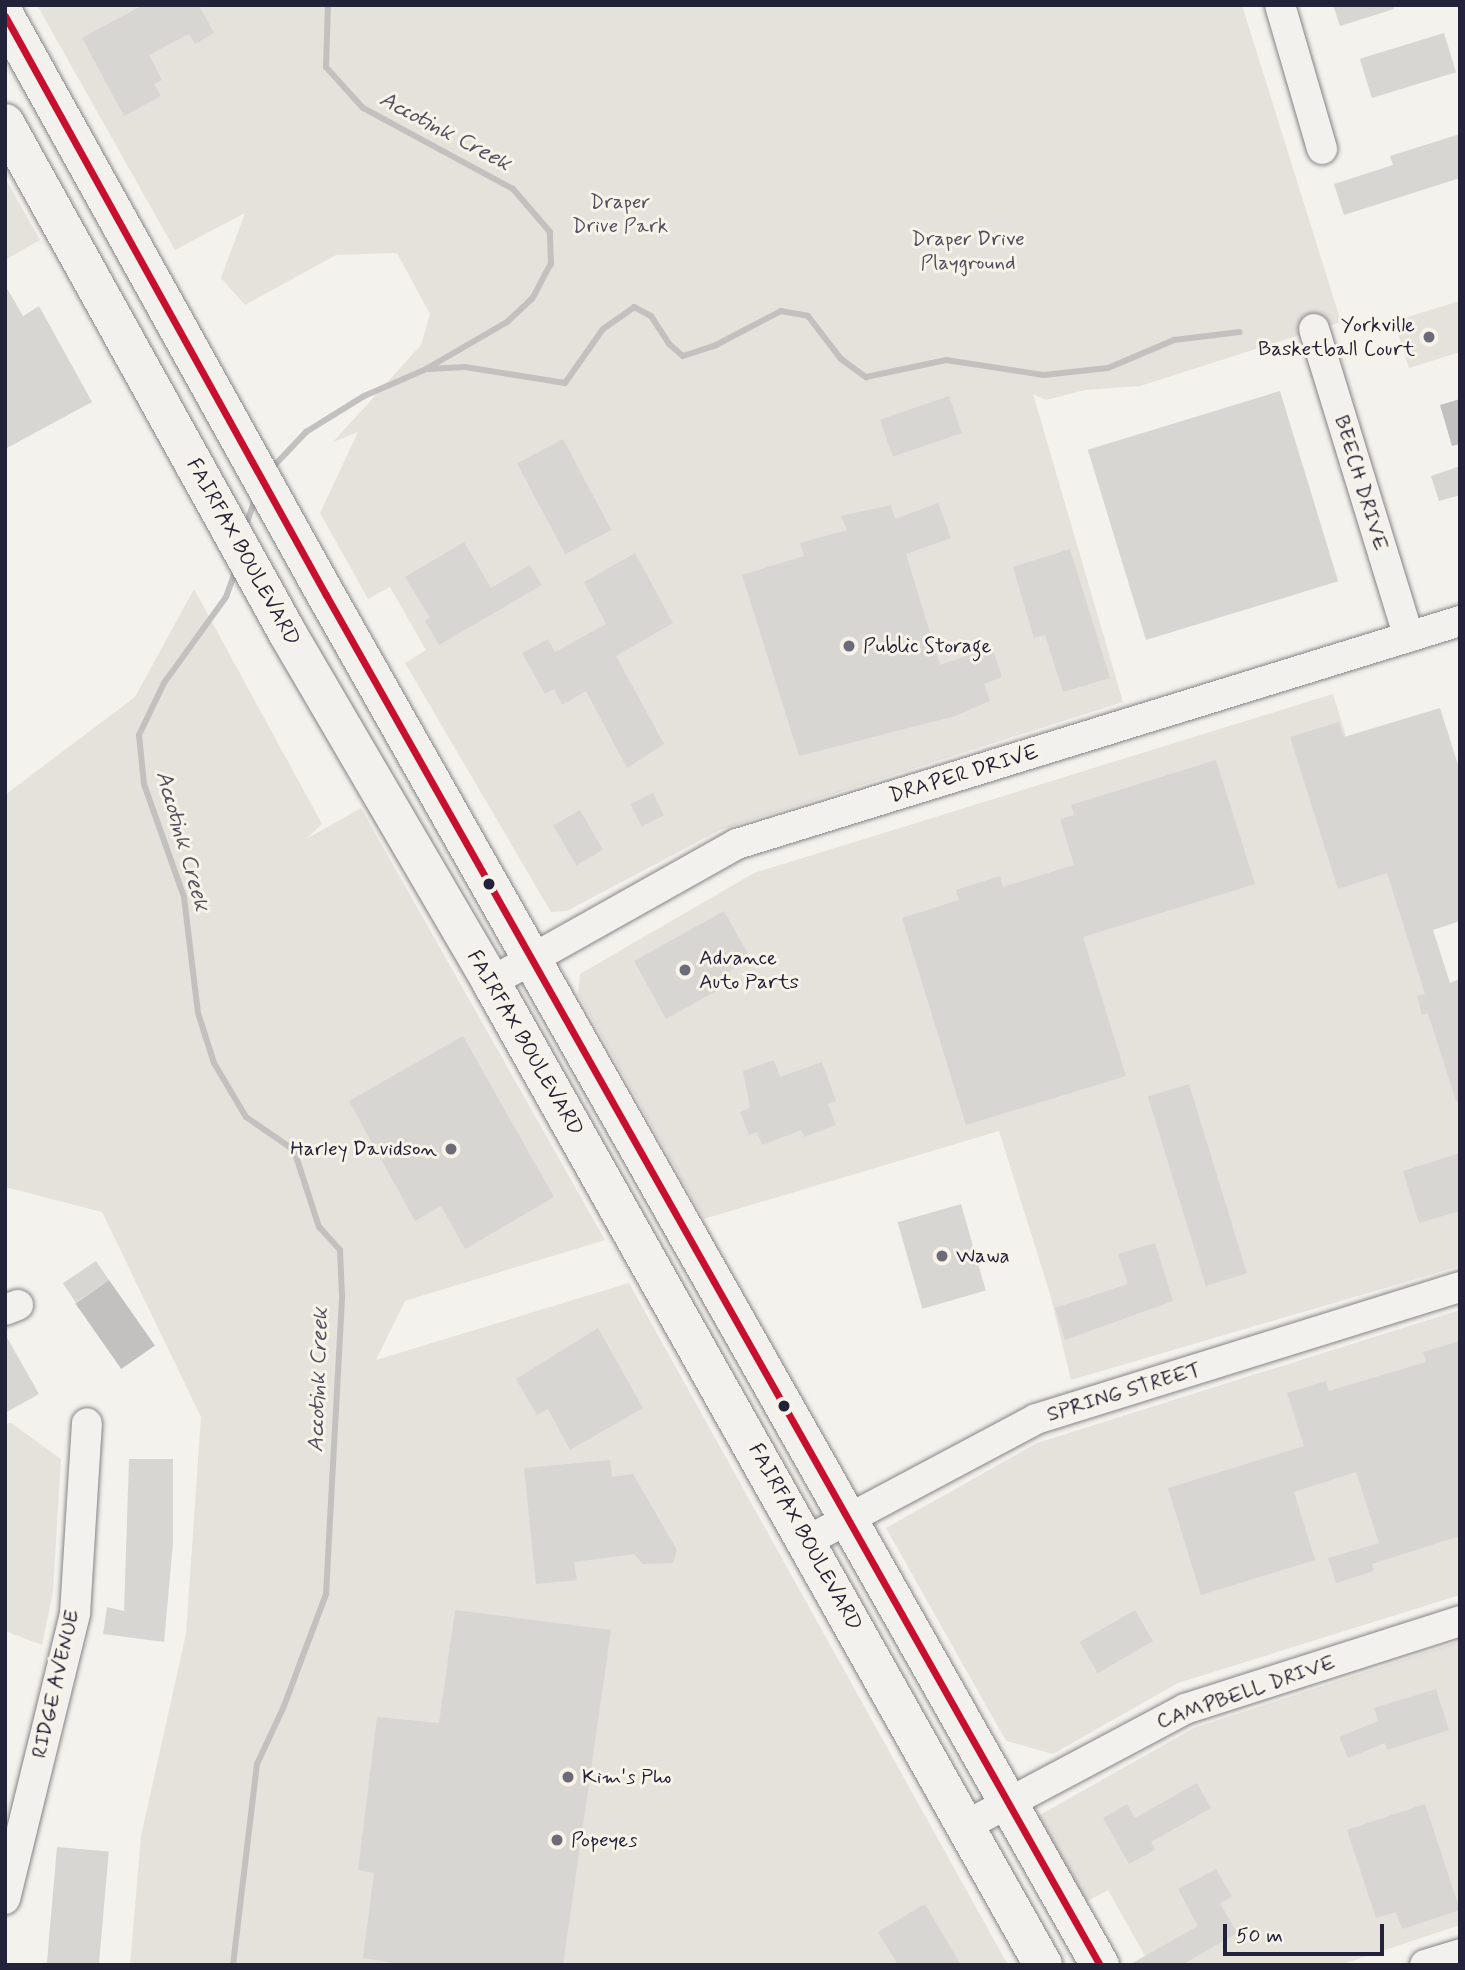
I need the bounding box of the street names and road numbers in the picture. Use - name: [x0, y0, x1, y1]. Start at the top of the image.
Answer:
- street label: BEECH DRIVE: [1328, 412, 1394, 554]
- street label: FAIRFAX BOULEVARD: [181, 454, 305, 650]
- street label: DRAPER DRIVE: [886, 739, 1042, 809]
- street label: FAIRFAX BOULEVARD: [462, 946, 588, 1140]
- street label: SPRING STREET: [1043, 1356, 1205, 1428]
- street label: FAIRFAX BOULEVARD: [743, 1439, 867, 1635]
- street label: RIDGE AVENUE: [26, 1606, 86, 1762]
- street label: CAMPBELL DRIVE: [1153, 1650, 1339, 1734]

